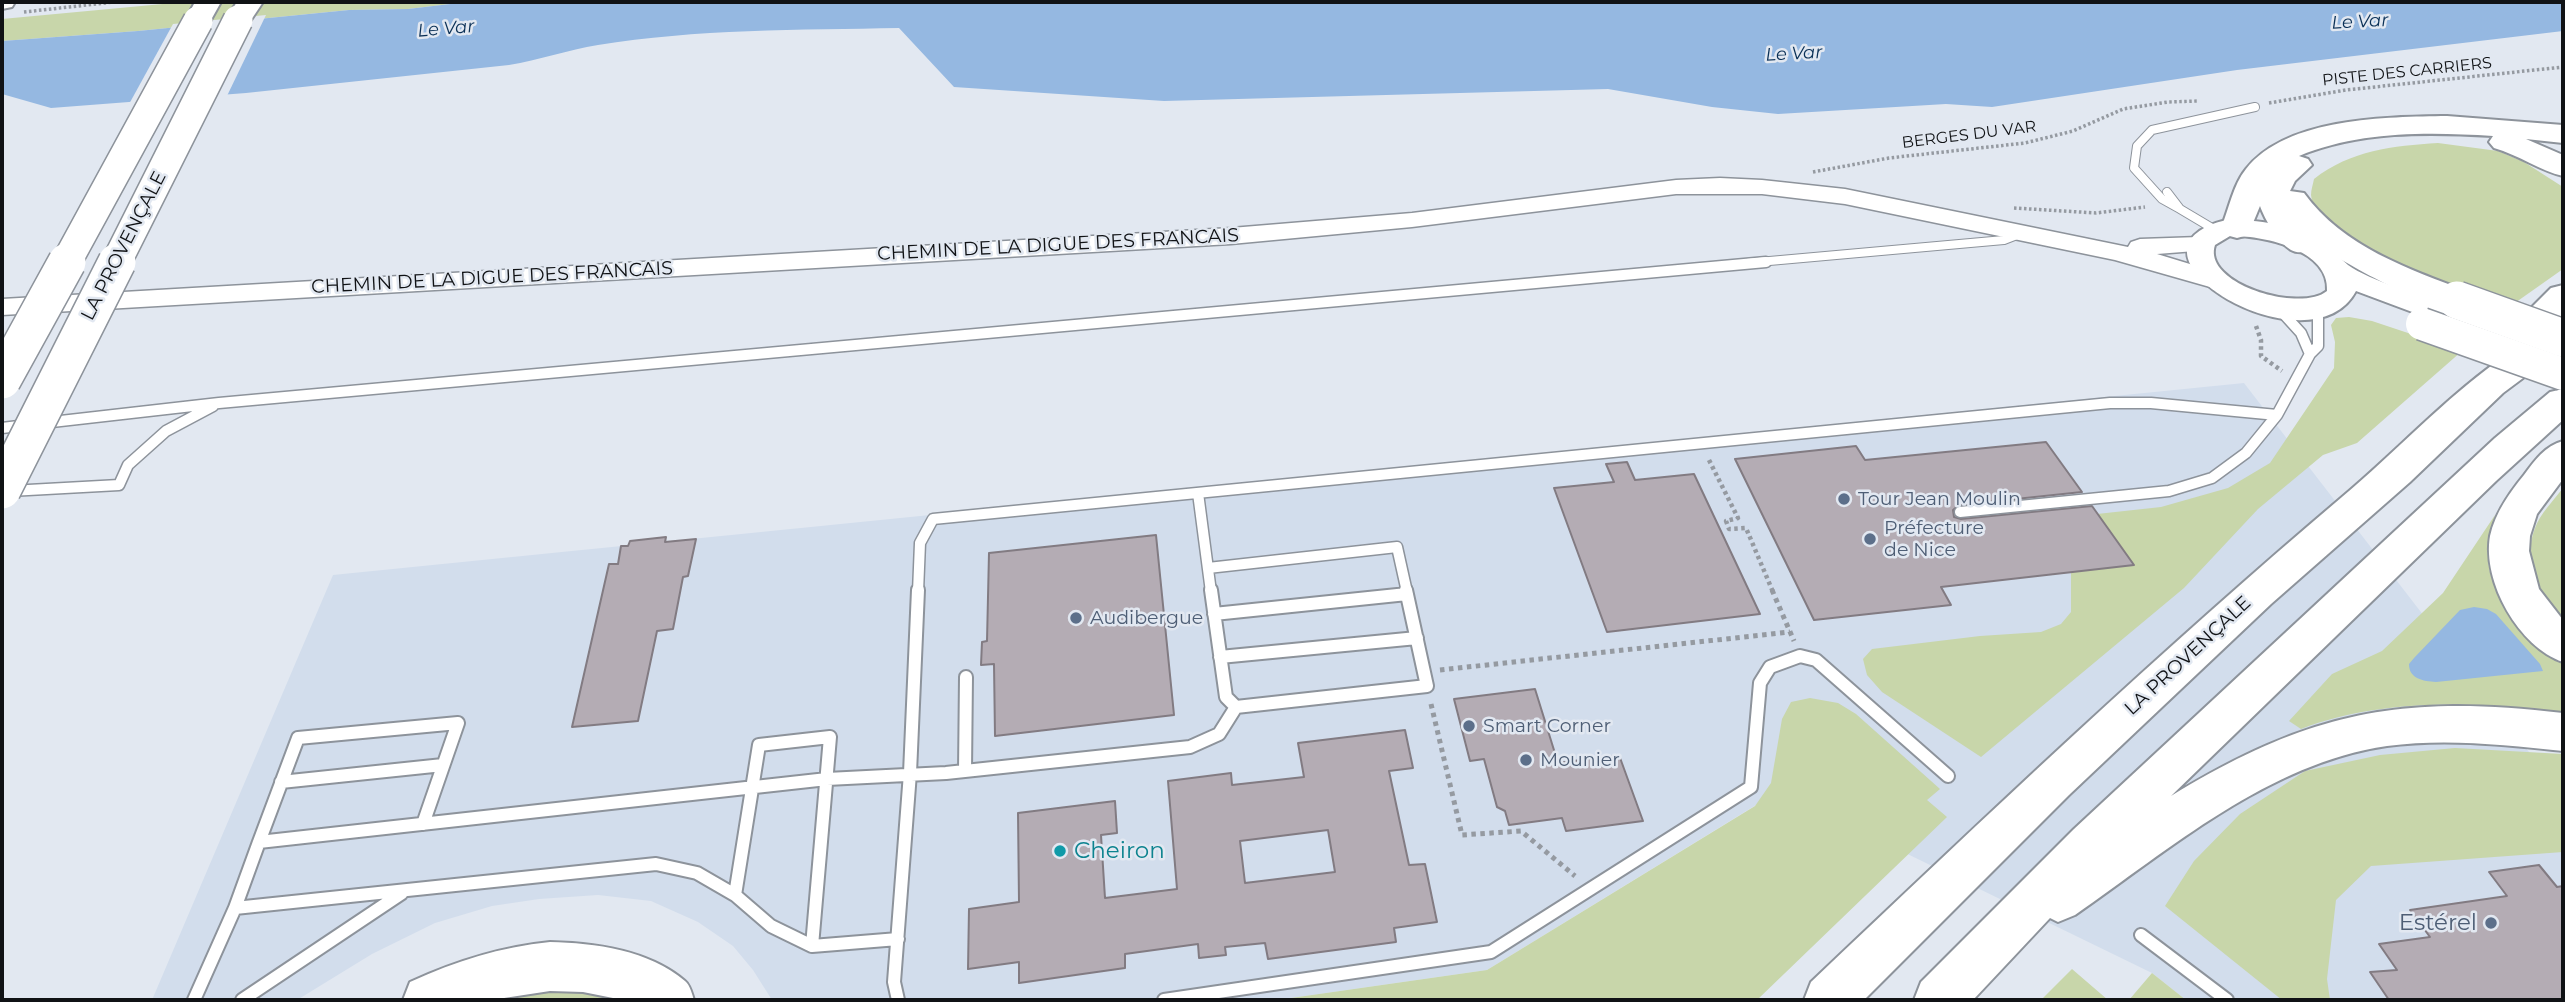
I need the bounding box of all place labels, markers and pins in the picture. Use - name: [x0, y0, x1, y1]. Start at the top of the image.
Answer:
- place label: Tour Jean Moulin: [1858, 488, 2021, 510]
- marker: Tour Jean Moulin: [1836, 491, 1852, 507]
- place label: Préfecture de Nice: [1884, 517, 1984, 561]
- marker: Préfecture de Nice: [1862, 531, 1878, 547]
- place label: Audibergue: [1090, 607, 1203, 629]
- marker: Audibergue: [1068, 610, 1084, 626]
- place label: Smart Corner: [1483, 715, 1611, 737]
- marker: Smart Corner: [1461, 718, 1477, 734]
- place label: Mounier: [1540, 749, 1620, 771]
- marker: Mounier: [1518, 752, 1534, 768]
- place label: Cheiron: [1074, 837, 1165, 865]
- marker: Cheiron: [1052, 843, 1068, 859]
- place label: Estérel: [2399, 909, 2477, 937]
- marker: Estérel: [2483, 915, 2499, 931]

